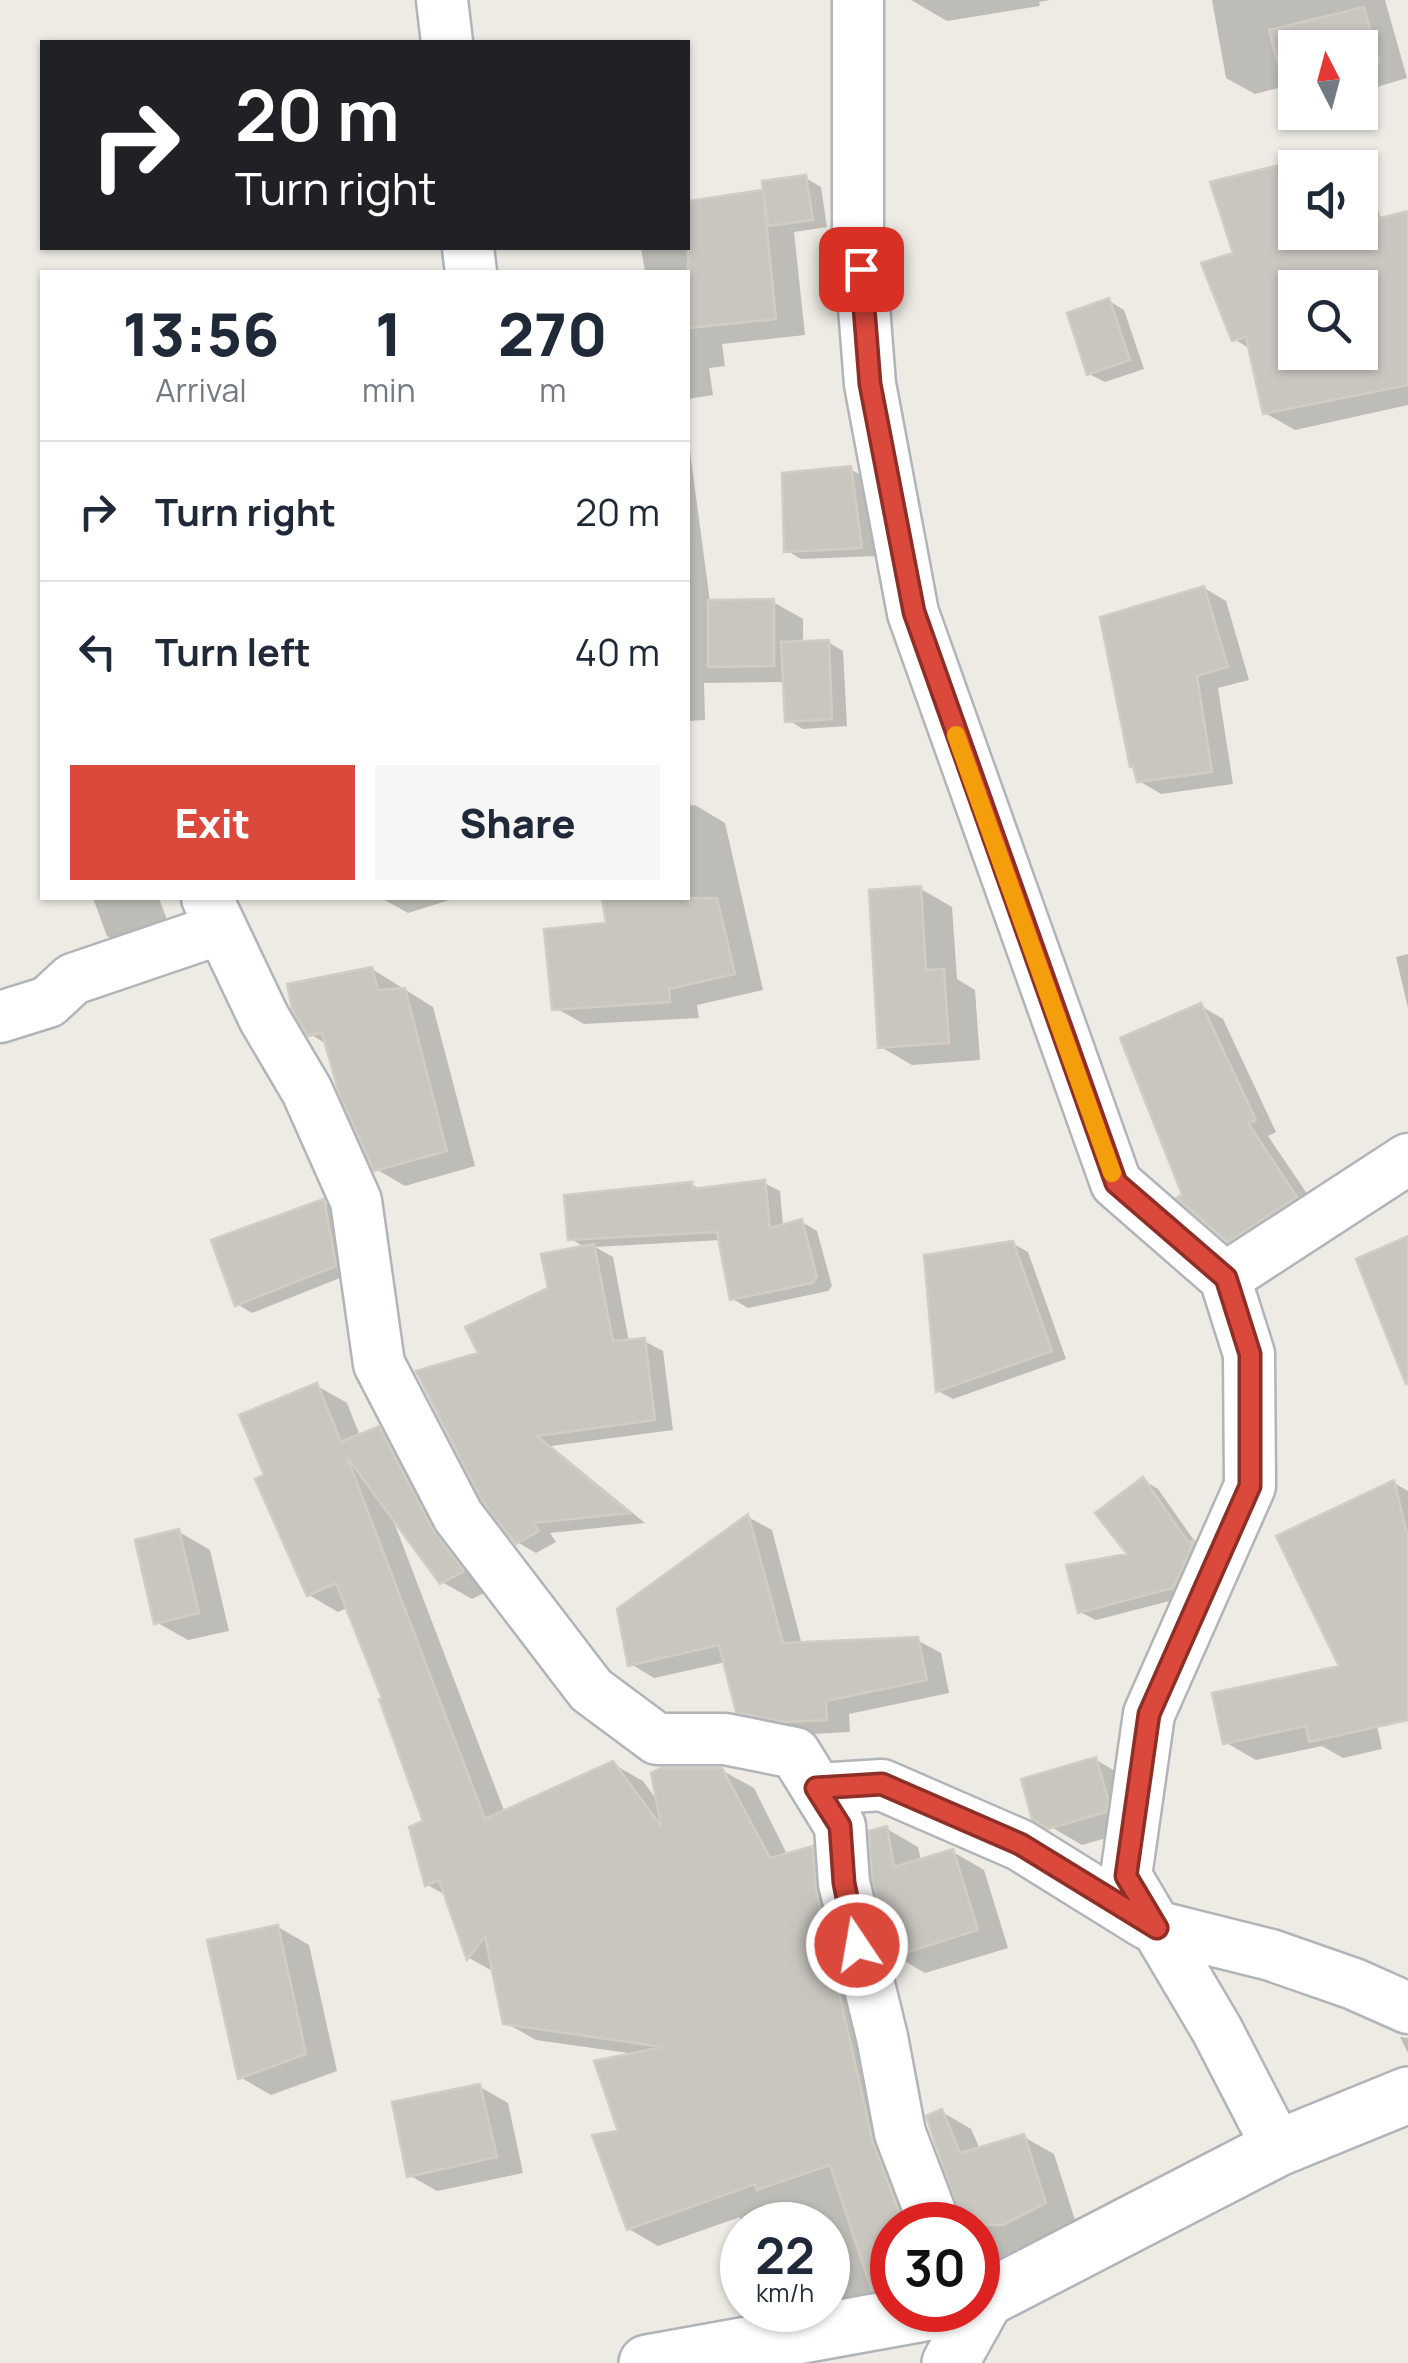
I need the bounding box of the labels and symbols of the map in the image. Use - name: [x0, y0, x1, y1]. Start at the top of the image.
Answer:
- north arrow: [1278, 30, 1378, 130]
- pin: [819, 227, 904, 312]
- position arrow: [805, 1893, 909, 1997]
- speed limit sign: 30: [870, 2202, 1000, 2332]

